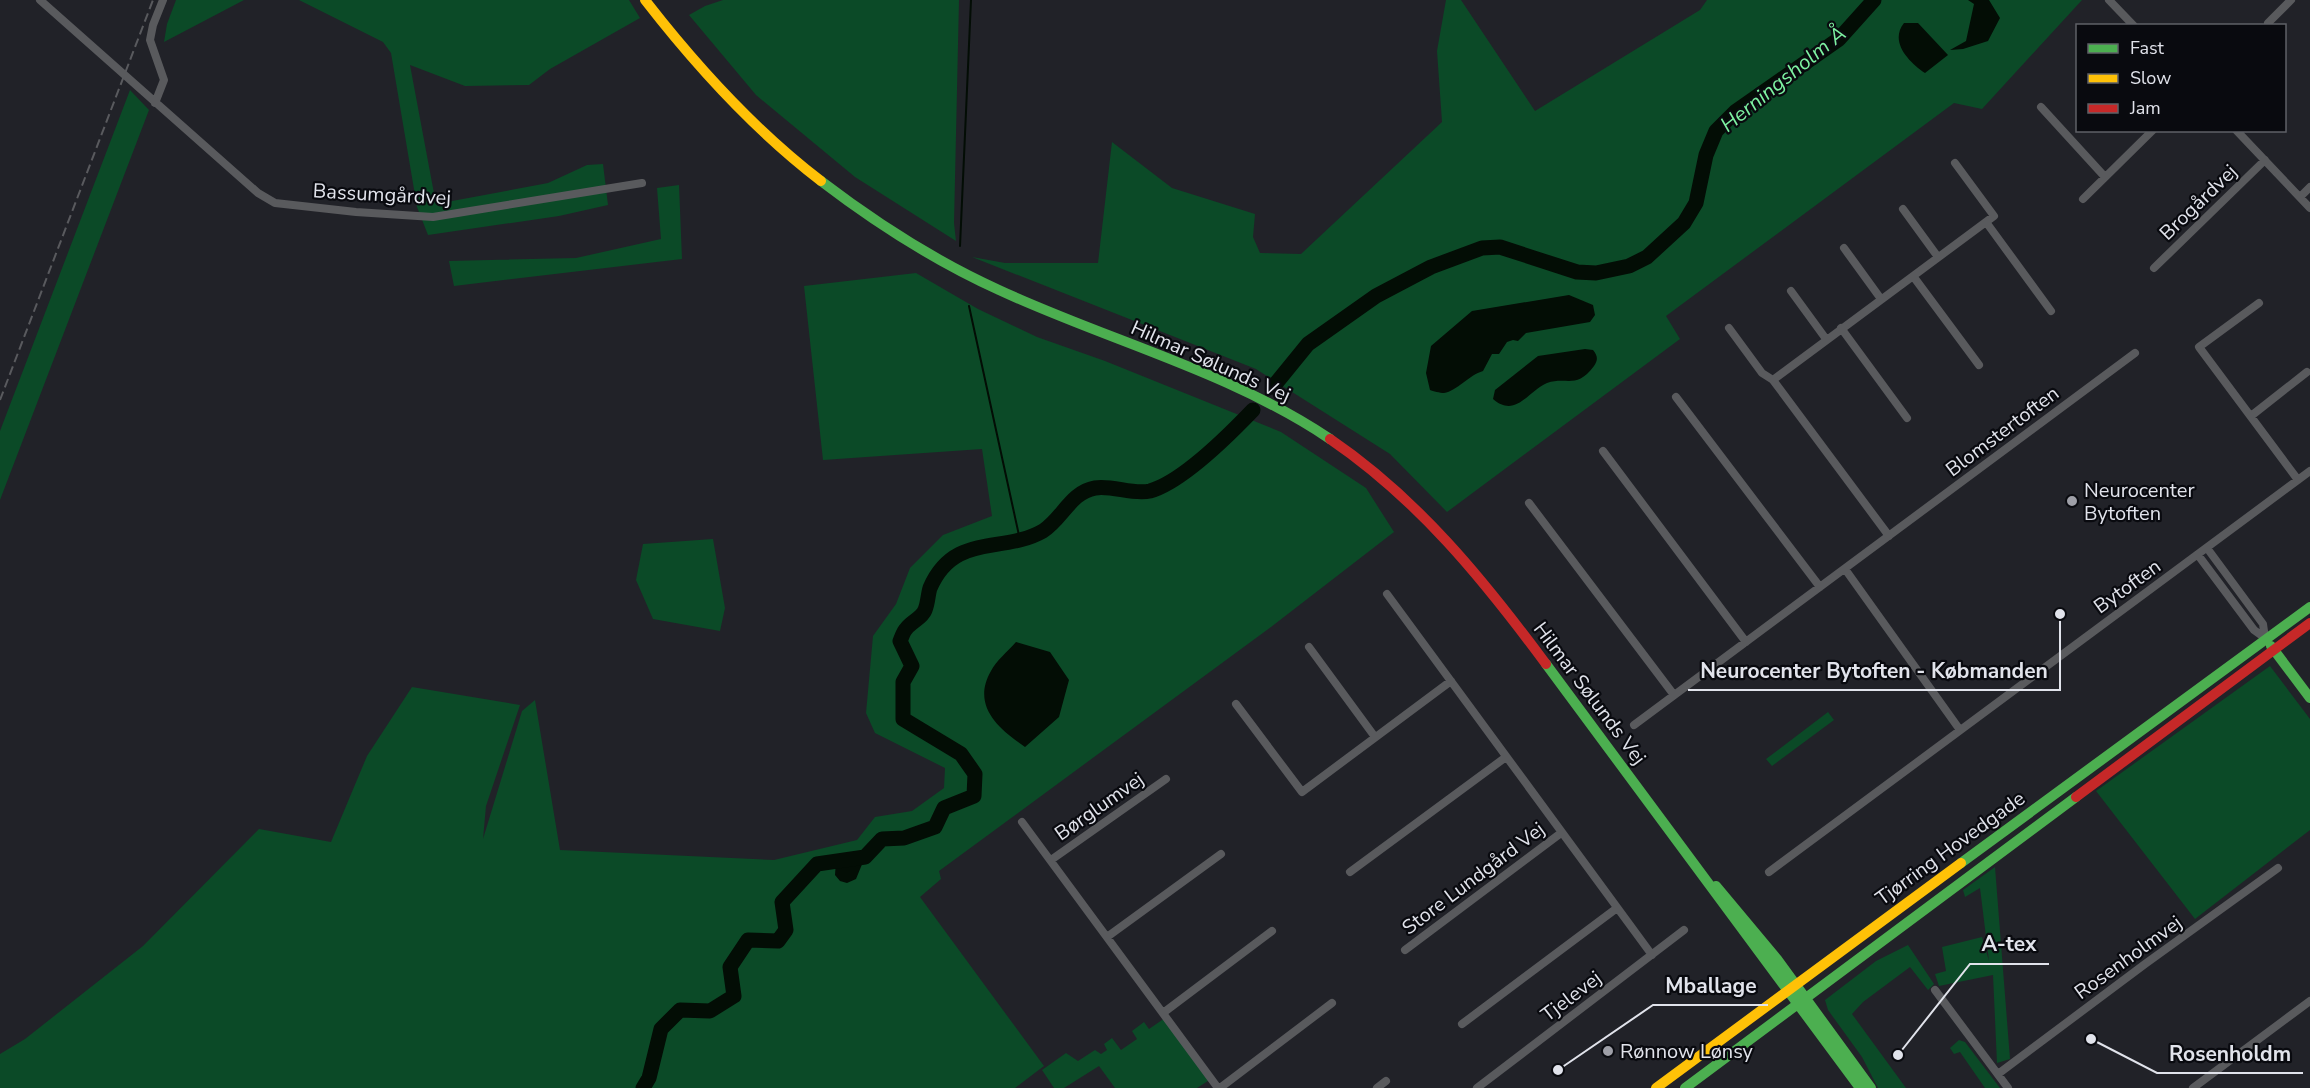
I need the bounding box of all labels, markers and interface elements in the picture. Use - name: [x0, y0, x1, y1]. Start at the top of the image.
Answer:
- water label: Herningsholm Å: [1714, 19, 1852, 138]
- legend: [2076, 24, 2286, 132]
- text: Fast: [2130, 36, 2165, 60]
- text: Slow: [2130, 66, 2171, 90]
- text: Jam: [2129, 96, 2161, 120]
- street label: Brogårdvej: [2154, 159, 2243, 246]
- street label: Bassumgårdvej: [312, 177, 452, 212]
- street label: Hilmar Sølunds Vej: [1127, 314, 1295, 409]
- street label: Blomstertoften: [1940, 380, 2064, 483]
- place label: Neurocenter Bytoften: [2084, 477, 2195, 527]
- marker: Neurocenter Bytoften: [2065, 494, 2079, 508]
- street label: Bytoften: [2088, 553, 2166, 620]
- street label: Hilmar Sølunds Vej: [1527, 616, 1652, 770]
- callout: Neurocenter Bytoften - Købmanden: [1688, 651, 2060, 690]
- text: Neurocenter Bytoften - Købmanden: [1700, 657, 2048, 685]
- street label: Børglumvej: [1049, 766, 1149, 847]
- street label: Tjørring Hovedgade: [1870, 785, 2030, 912]
- street label: Store Lundgård Vej: [1396, 816, 1550, 941]
- street label: Rosenholmvej: [2069, 909, 2188, 1006]
- callout: A-tex: [1970, 925, 2049, 964]
- text: A-tex: [1981, 930, 2037, 958]
- street label: Tjelevej: [1536, 965, 1607, 1028]
- callout: Mballage: [1653, 966, 1768, 1005]
- text: Mballage: [1665, 972, 1757, 1000]
- callout: Rosenholdm: [2157, 1034, 2303, 1073]
- place label: Rønnow Lønsy: [1620, 1038, 1754, 1065]
- text: Rosenholdm: [2169, 1040, 2291, 1068]
- marker: Rønnow Lønsy: [1601, 1044, 1615, 1058]

